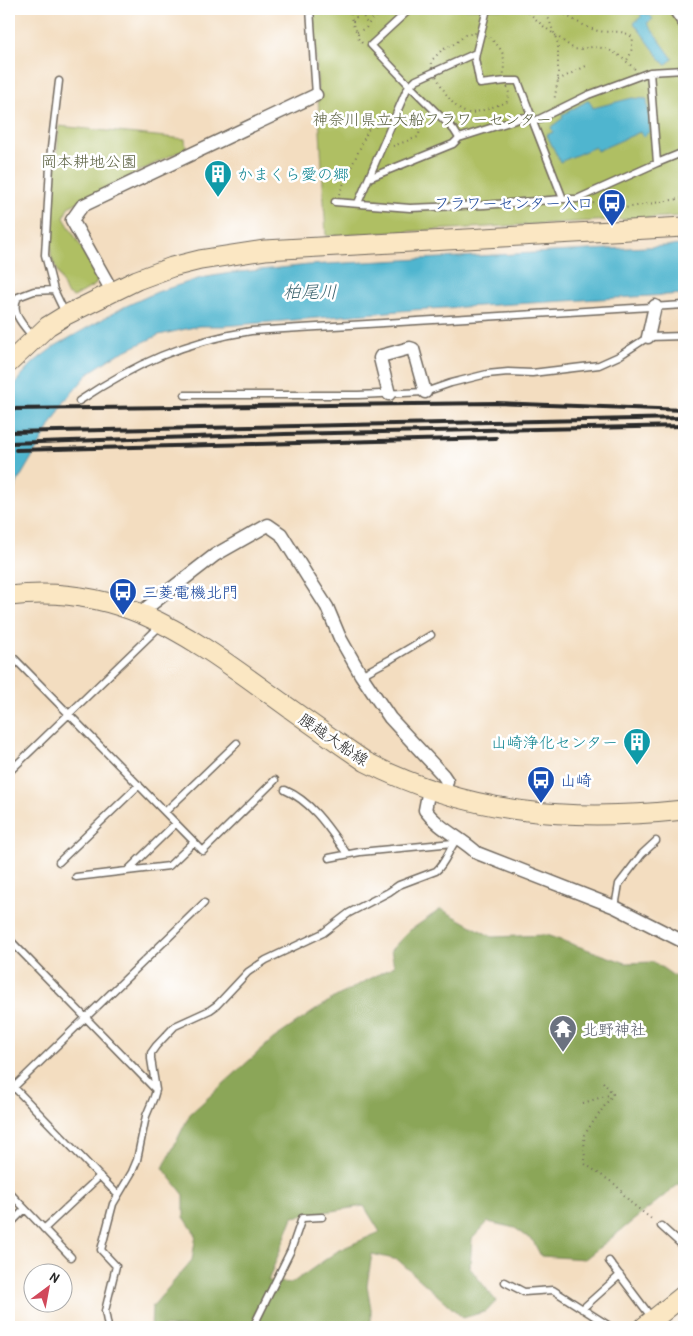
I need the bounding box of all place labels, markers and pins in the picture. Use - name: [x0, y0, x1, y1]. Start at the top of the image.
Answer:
- building icon: かまくら愛の郷: [203, 159, 233, 198]
- place label: かまくら愛の郷: [237, 163, 349, 185]
- bus stop icon: フラワーセンター入口: [597, 188, 627, 227]
- place label: フラワーセンター入口: [434, 192, 593, 214]
- bus stop icon: 三菱電機北門: [108, 577, 138, 616]
- place label: 三菱電機北門: [142, 581, 238, 603]
- building icon: 山崎浄化センター: [622, 727, 652, 766]
- place label: 山崎浄化センター: [491, 731, 618, 753]
- bus stop icon: 山崎: [526, 765, 556, 804]
- place label: 山崎: [560, 769, 592, 791]
- temple icon: 北野神社: [548, 1014, 578, 1053]
- place label: 北野神社: [582, 1018, 646, 1040]

